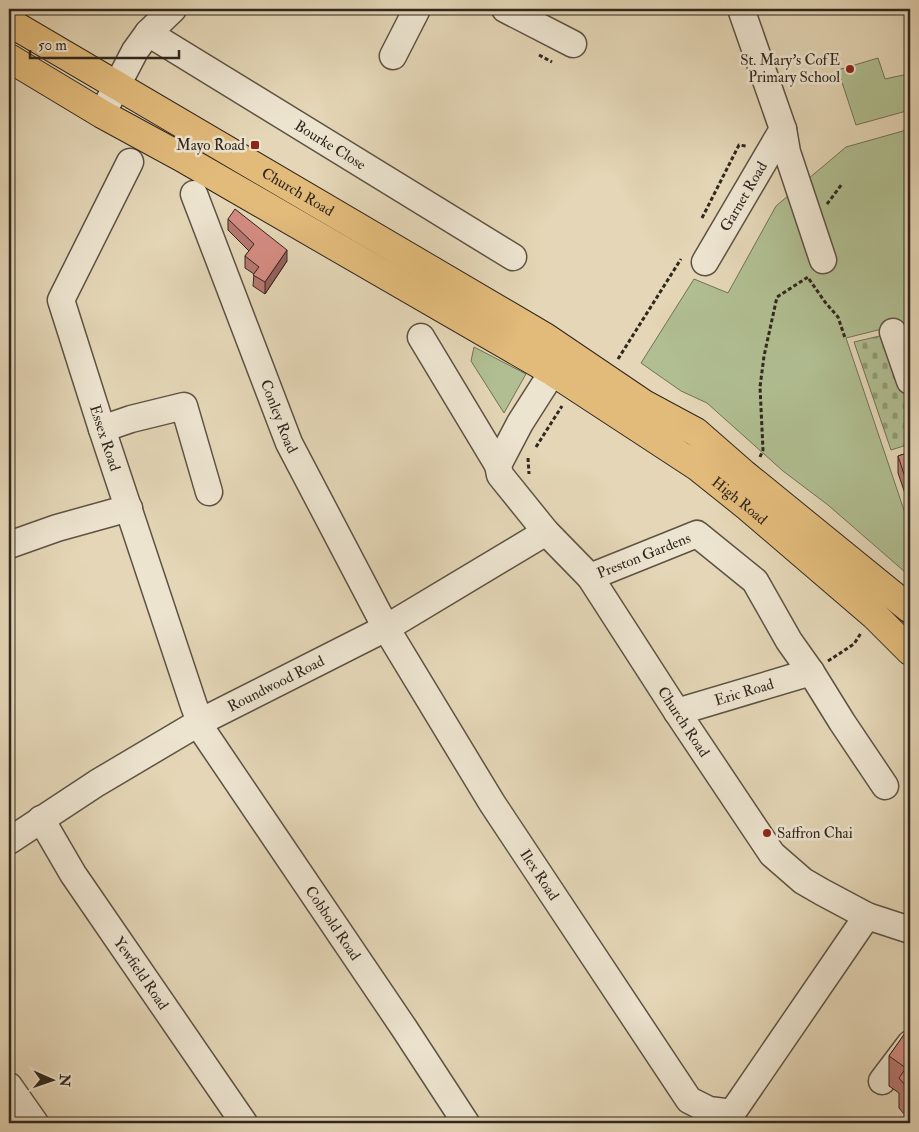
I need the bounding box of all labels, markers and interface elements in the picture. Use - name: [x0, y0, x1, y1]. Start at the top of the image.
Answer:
- scale bar: [30, 28, 179, 60]
- text: 50 m: [38, 36, 67, 55]
- place label: St. Mary's CofE Primary School: [740, 51, 840, 87]
- marker: St. Mary's CofE Primary School: [844, 63, 856, 75]
- street label: Bourke Close: [291, 116, 370, 174]
- place label: Mayo Road: [176, 136, 246, 155]
- marker: Mayo Road: [249, 139, 261, 151]
- street label: Garnet Road: [716, 158, 772, 235]
- street label: Church Road: [258, 163, 338, 221]
- street label: Conley Road: [256, 377, 302, 457]
- street label: Essex Road: [85, 402, 125, 474]
- street label: High Road: [708, 472, 772, 529]
- street label: Preston Gardens: [594, 528, 693, 583]
- street label: Roundwood Road: [224, 651, 328, 716]
- street label: Eric Road: [712, 674, 777, 710]
- street label: Church Road: [654, 683, 714, 761]
- place label: Saffron Chai: [777, 824, 853, 843]
- marker: Saffron Chai: [761, 827, 773, 839]
- street label: Ilex Road: [516, 846, 564, 904]
- street label: Cobbold Road: [301, 882, 365, 965]
- street label: Yewfield Road: [109, 933, 173, 1014]
- north arrow: [28, 1054, 78, 1104]
- text: N: [56, 1073, 73, 1087]

